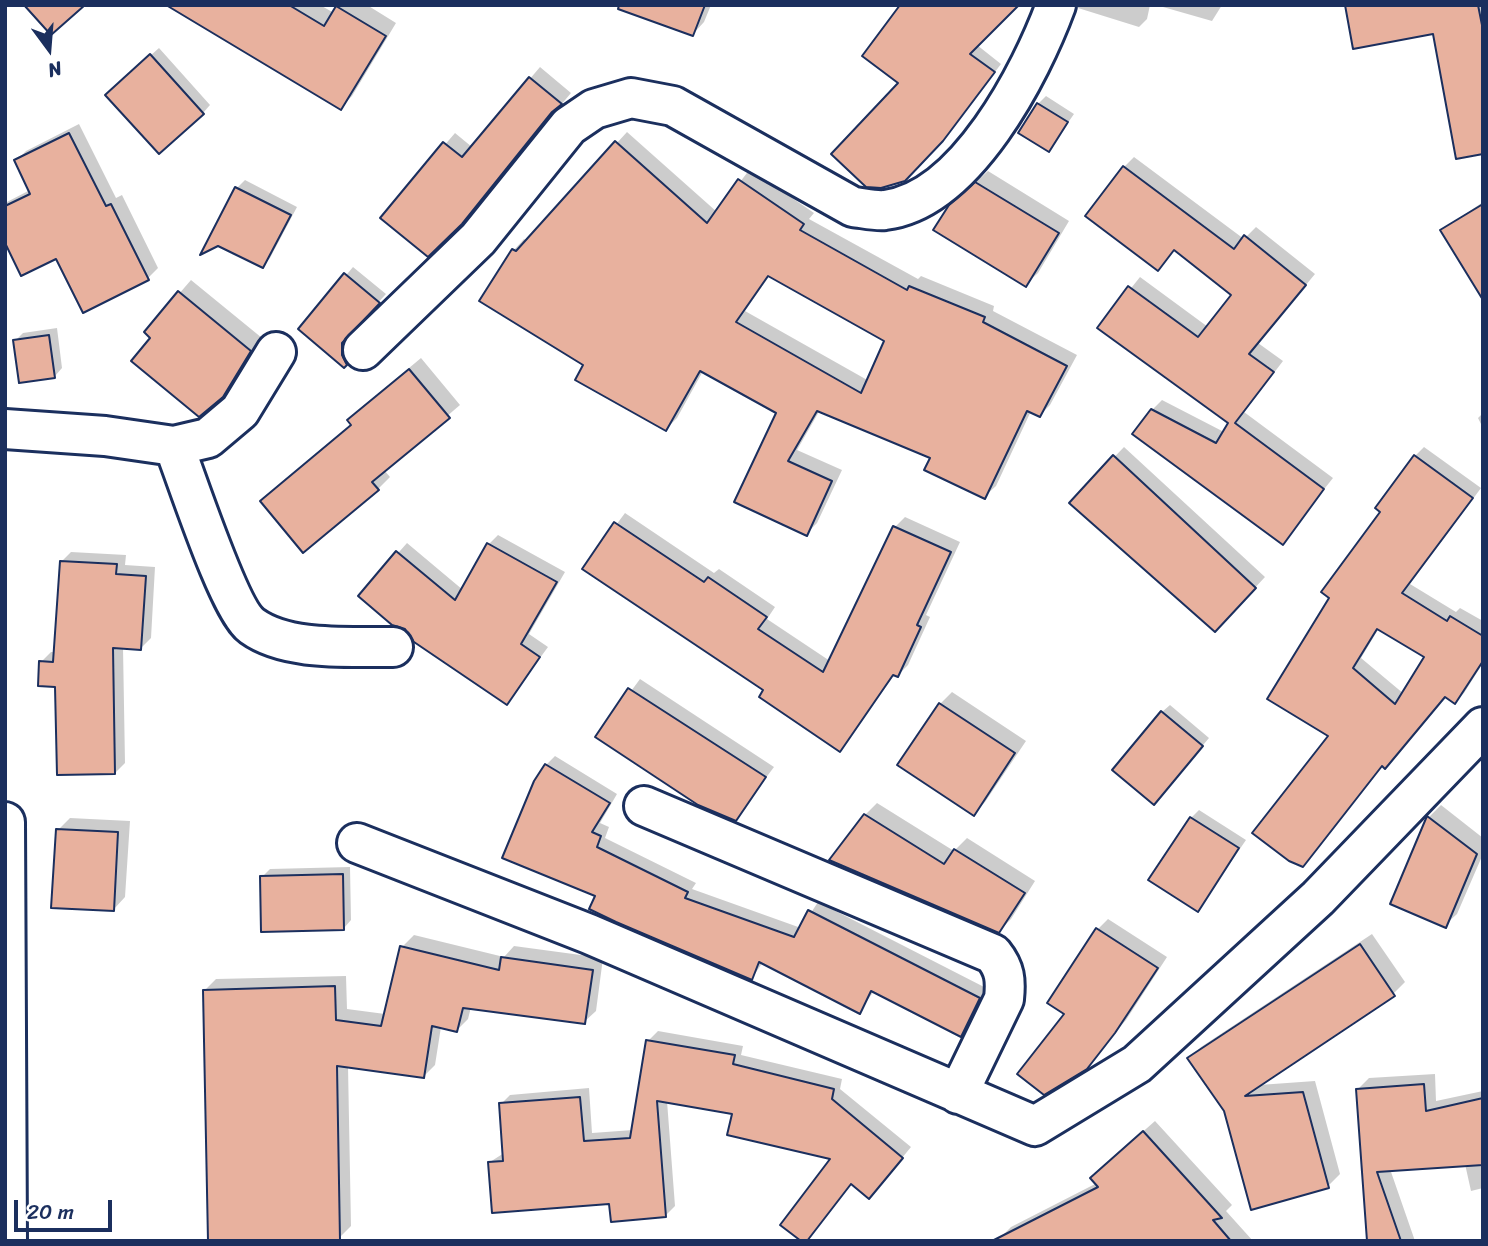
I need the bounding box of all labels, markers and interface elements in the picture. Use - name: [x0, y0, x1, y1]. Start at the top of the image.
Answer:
- north arrow: [14, 14, 84, 84]
- text: N: [44, 52, 66, 87]
- scale bar: [18, 1186, 116, 1230]
- text: 20 m: [27, 1193, 74, 1231]

